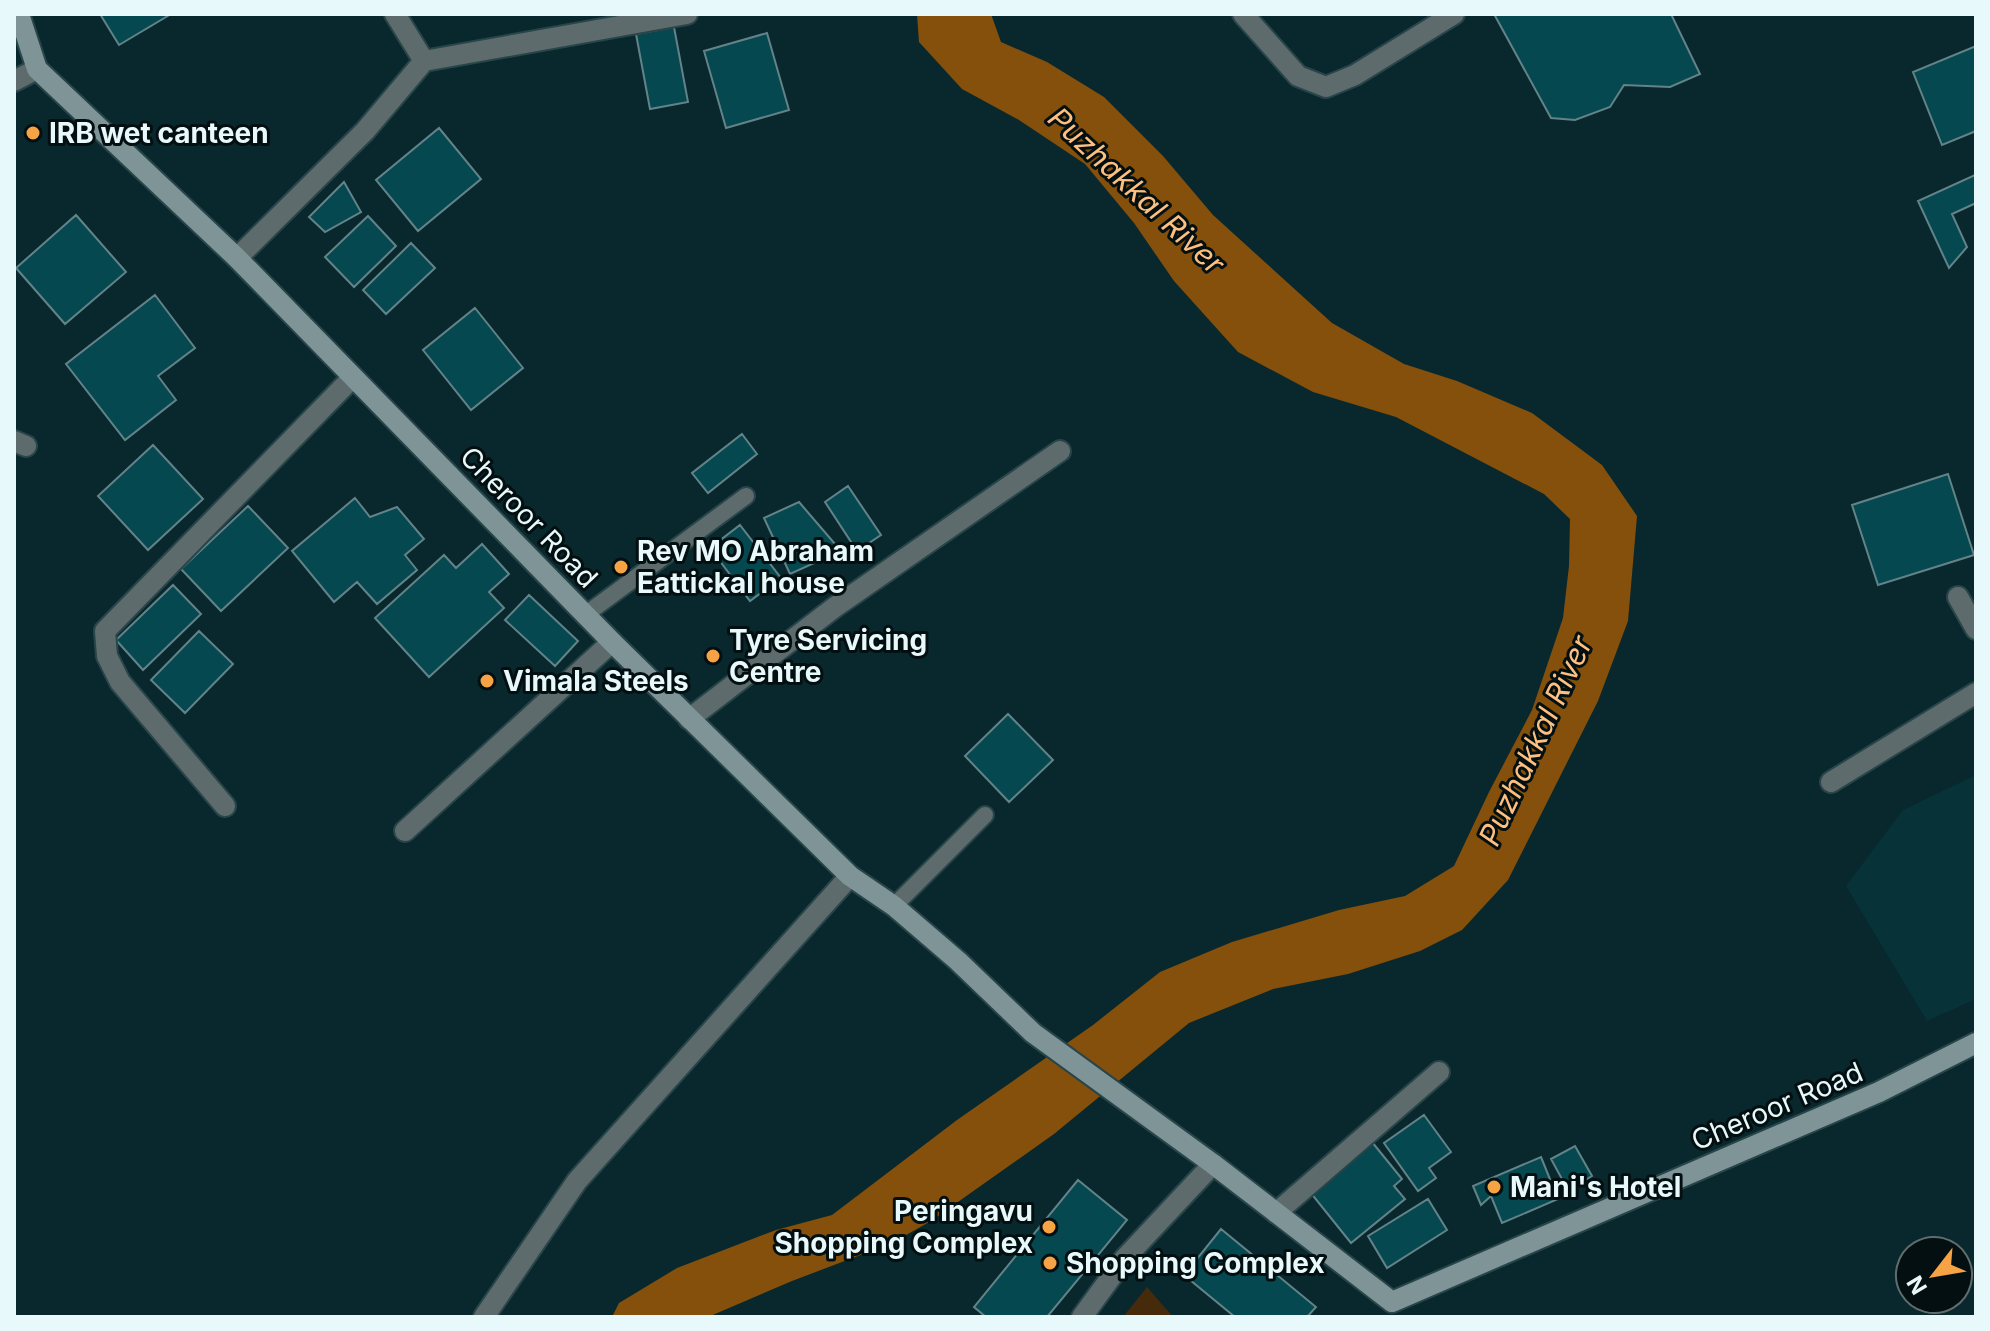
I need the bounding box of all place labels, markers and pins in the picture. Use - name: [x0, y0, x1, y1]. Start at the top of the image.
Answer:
- place label: IRB wet canteen: [49, 116, 269, 150]
- marker: IRB wet canteen: [24, 124, 42, 142]
- place label: Rev MO Abraham Eattickal house: [637, 534, 874, 600]
- marker: Rev MO Abraham Eattickal house: [612, 558, 630, 576]
- place label: Tyre Servicing Centre: [729, 623, 927, 689]
- marker: Tyre Servicing Centre: [704, 647, 722, 665]
- place label: Vimala Steels: [503, 664, 689, 698]
- marker: Vimala Steels: [478, 672, 496, 690]
- place label: Mani's Hotel: [1510, 1170, 1681, 1204]
- marker: Mani's Hotel: [1485, 1178, 1503, 1196]
- place label: Peringavu Shopping Complex: [774, 1194, 1033, 1260]
- marker: Peringavu Shopping Complex: [1040, 1218, 1058, 1236]
- place label: Shopping Complex: [1066, 1246, 1325, 1280]
- marker: Shopping Complex: [1041, 1254, 1059, 1272]

